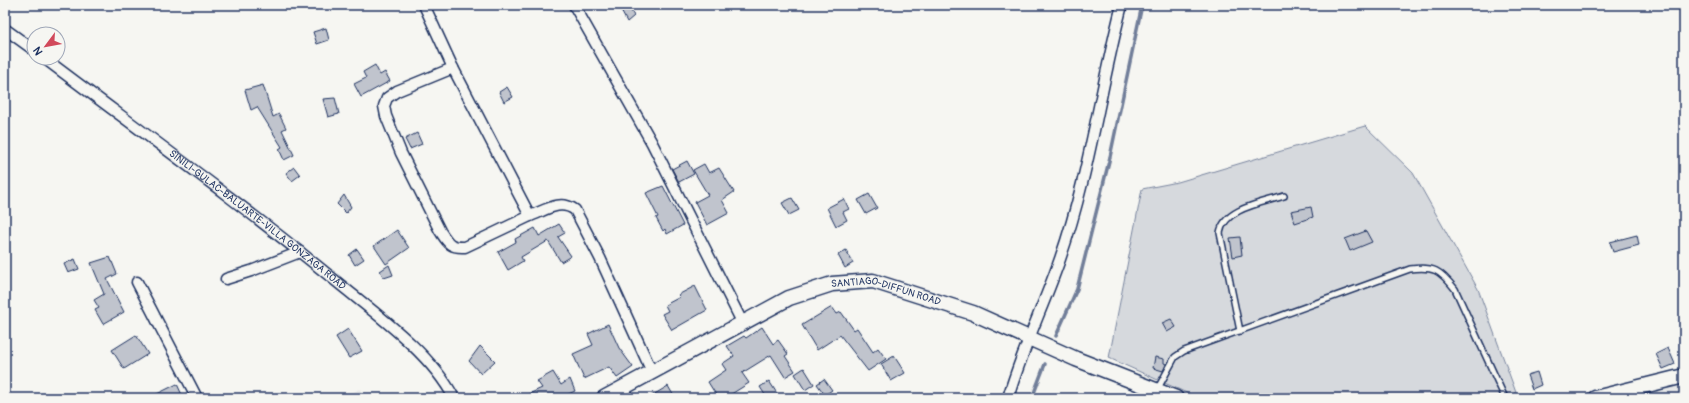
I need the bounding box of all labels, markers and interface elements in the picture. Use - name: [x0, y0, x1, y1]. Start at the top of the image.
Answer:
- north arrow: [26, 26, 66, 66]
- text: N: [30, 44, 45, 58]
- street label: SINILI-GULAC-BALUARTE-VILLA GONZAGA ROAD: [167, 148, 348, 293]
- street label: SANTIAGO-DIFFUN ROAD: [831, 275, 942, 308]

